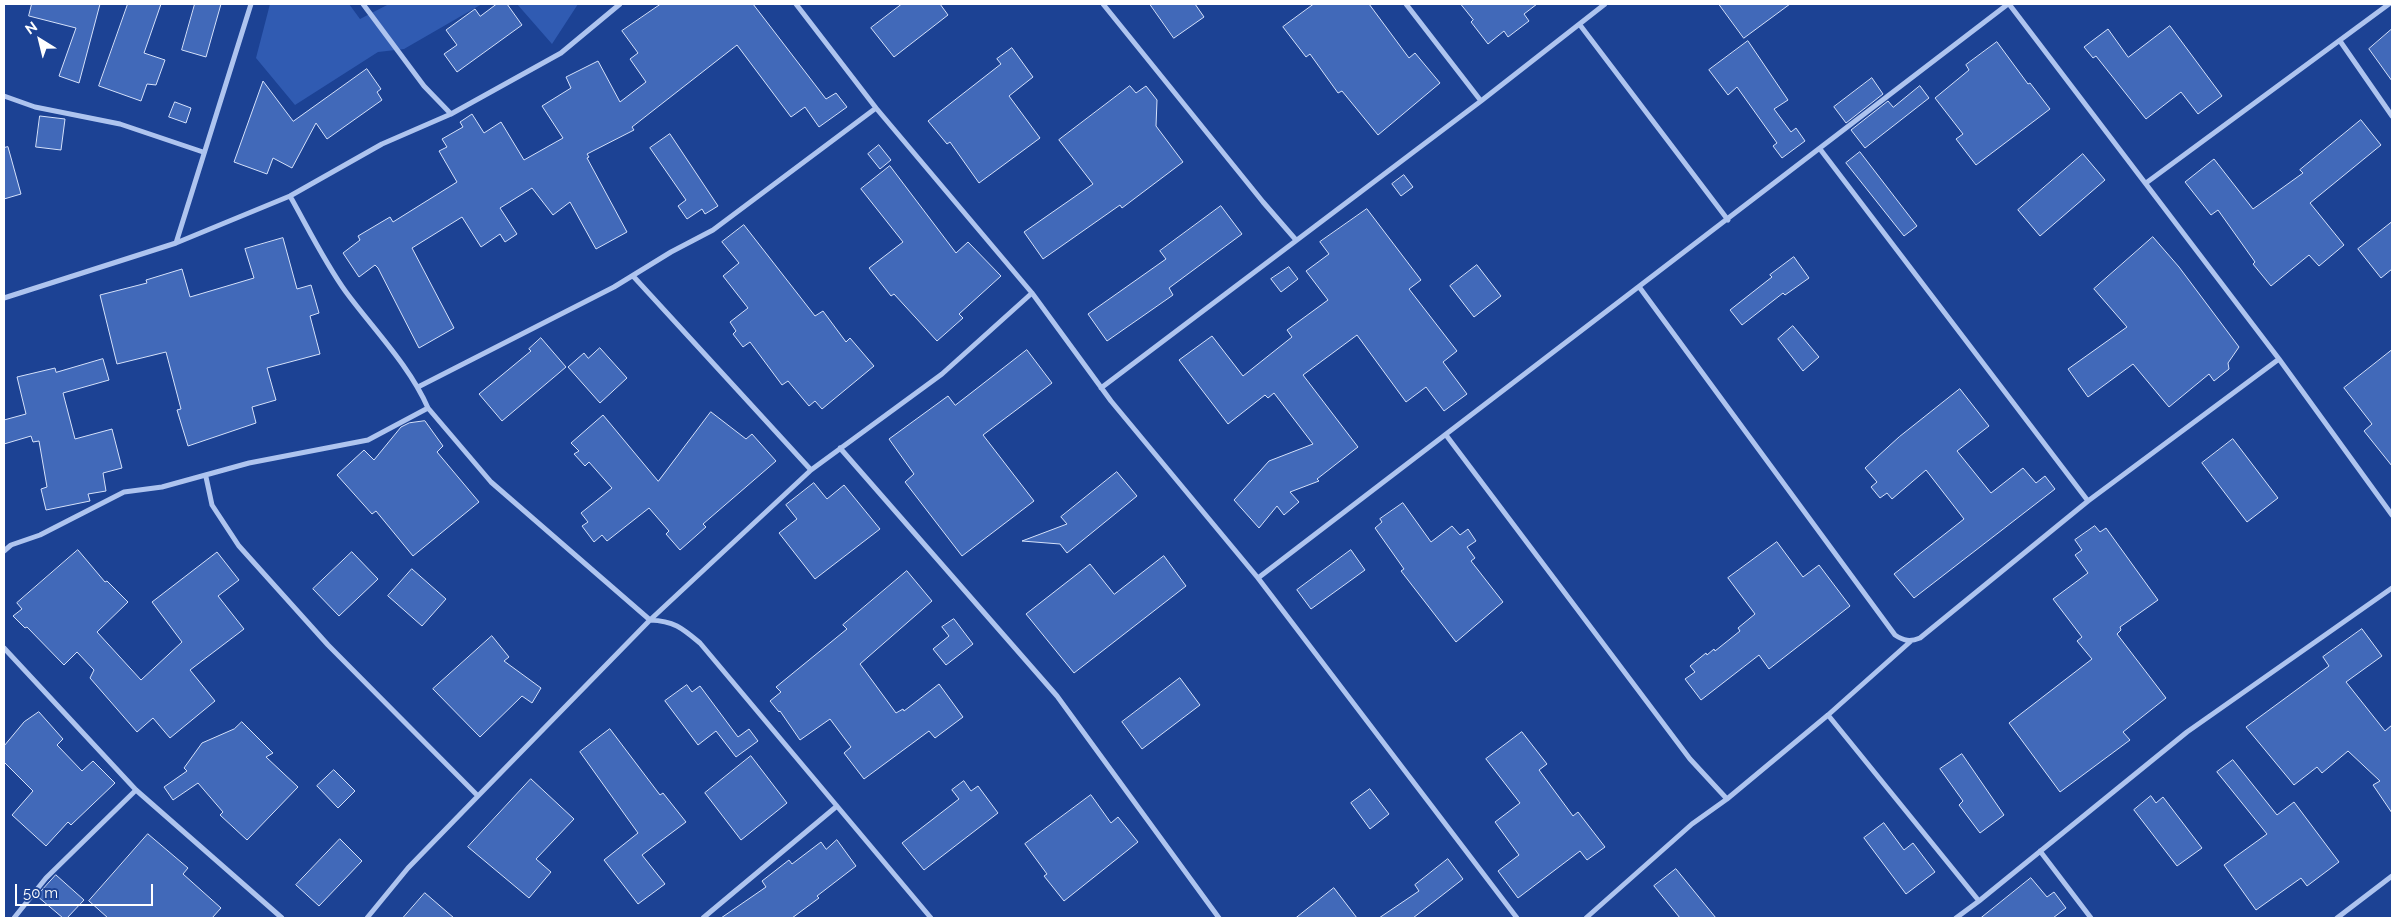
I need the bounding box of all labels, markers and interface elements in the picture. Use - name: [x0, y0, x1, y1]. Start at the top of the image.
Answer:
- north arrow: [15, 15, 65, 65]
- text: N: [22, 18, 40, 37]
- scale bar: [18, 874, 155, 906]
- text: 50 m: [23, 884, 58, 902]

